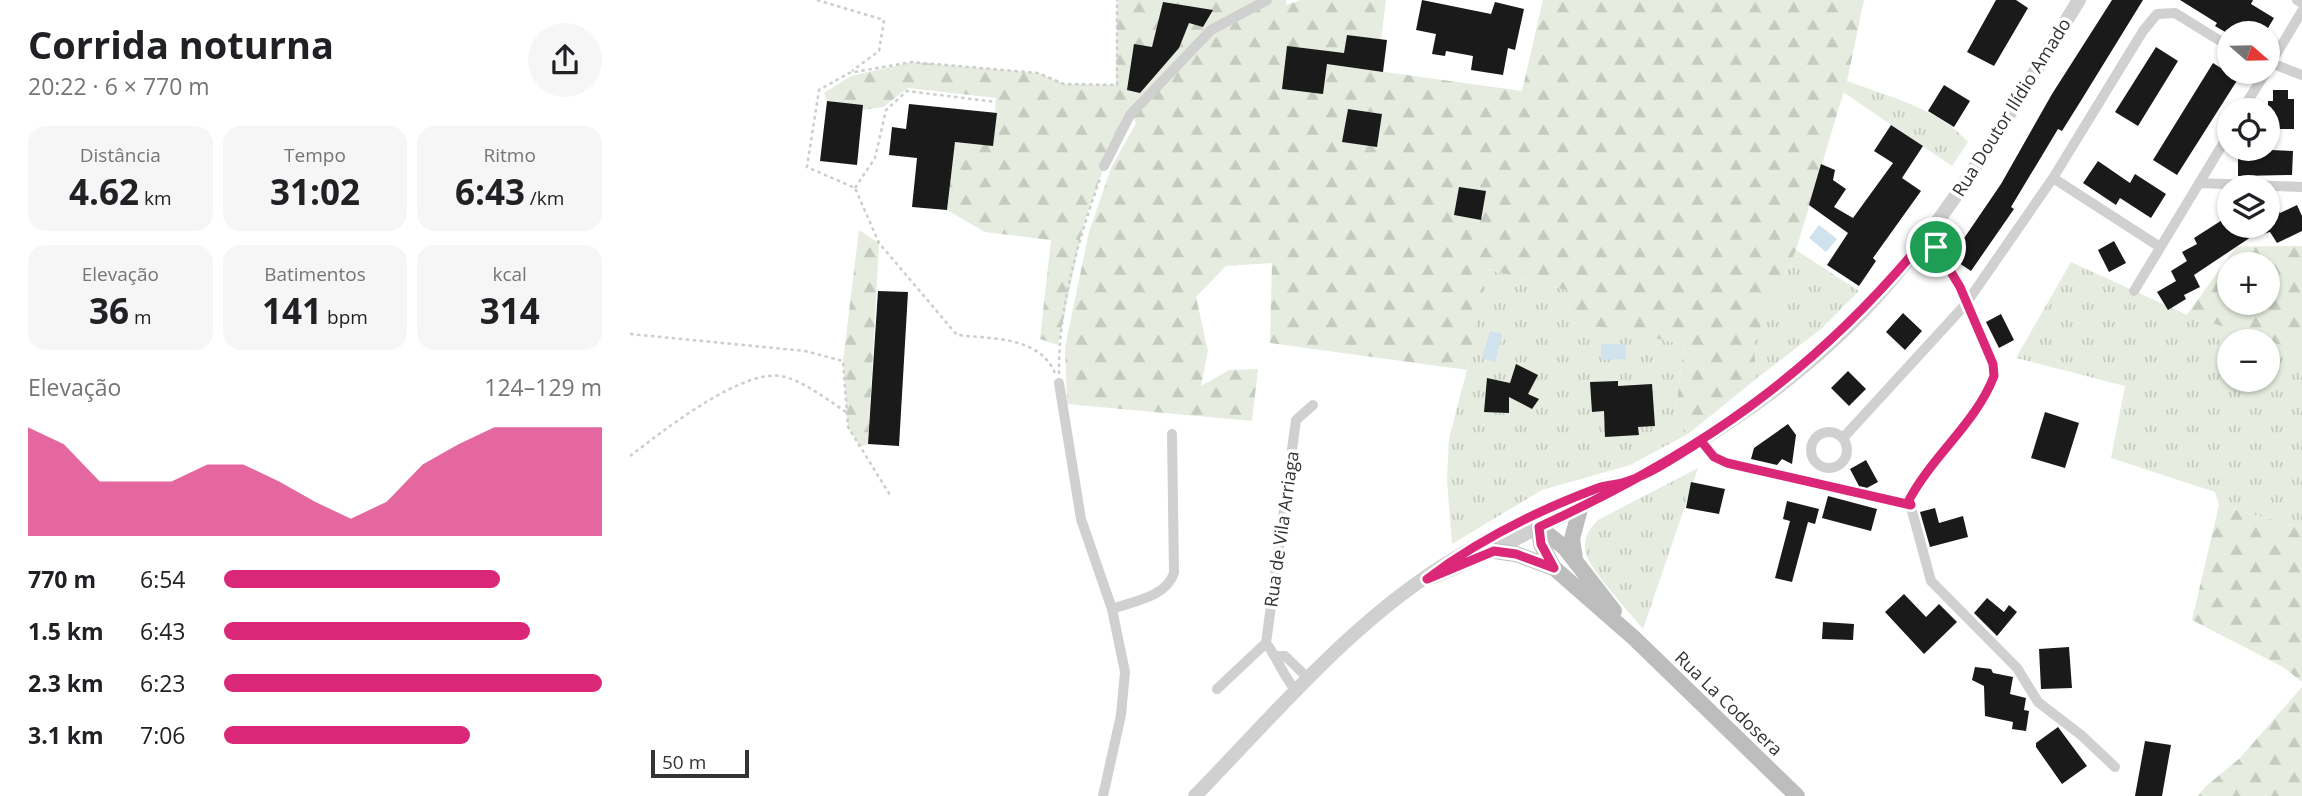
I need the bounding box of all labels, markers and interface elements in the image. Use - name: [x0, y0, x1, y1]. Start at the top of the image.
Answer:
- street label: Rua Doutor Ilídio Amado: [1946, 13, 2076, 201]
- text: Corrida noturna: [28, 18, 334, 70]
- north arrow: [2217, 21, 2280, 84]
- map controls: [2217, 21, 2280, 392]
- button: share: [528, 23, 602, 97]
- text: 20:22 · 6 × 770 m: [28, 70, 210, 102]
- button: locate: [2217, 98, 2280, 161]
- text: Distância: [80, 142, 161, 168]
- text: Tempo: [284, 142, 346, 168]
- text: Ritmo: [484, 142, 536, 168]
- text: 4.62: [69, 168, 139, 215]
- text: 31:02: [270, 168, 360, 215]
- text: 6:43: [455, 168, 525, 215]
- button: layers: [2217, 175, 2280, 238]
- text: km: [139, 185, 172, 211]
- text: /km: [525, 185, 564, 211]
- pin: [1906, 217, 1966, 277]
- icon: arrive: [1917, 228, 1955, 266]
- button: +: [2217, 252, 2280, 315]
- text: Elevação: [82, 261, 159, 287]
- text: Batimentos: [264, 261, 366, 287]
- text: kcal: [492, 261, 527, 287]
- text: 36: [89, 287, 129, 334]
- text: 141: [262, 287, 322, 334]
- text: 314: [480, 287, 540, 334]
- text: m: [129, 304, 152, 330]
- text: bpm: [322, 304, 368, 330]
- button: −: [2217, 329, 2280, 392]
- text: Elevação: [28, 371, 121, 403]
- text: 124–129 m: [484, 371, 602, 403]
- street label: Rua de Vila Arriaga: [1258, 449, 1304, 609]
- text: 770 m: [28, 563, 96, 595]
- text: 6:54: [140, 563, 186, 595]
- text: 1.5 km: [28, 615, 104, 647]
- text: 6:43: [140, 615, 186, 647]
- street label: Rua La Codosera: [1670, 645, 1788, 761]
- text: 2.3 km: [28, 667, 104, 699]
- text: 6:23: [140, 667, 186, 699]
- text: 3.1 km: [28, 719, 104, 751]
- text: 7:06: [140, 719, 186, 751]
- scale bar: [651, 747, 749, 779]
- text: 50 m: [662, 749, 706, 775]

